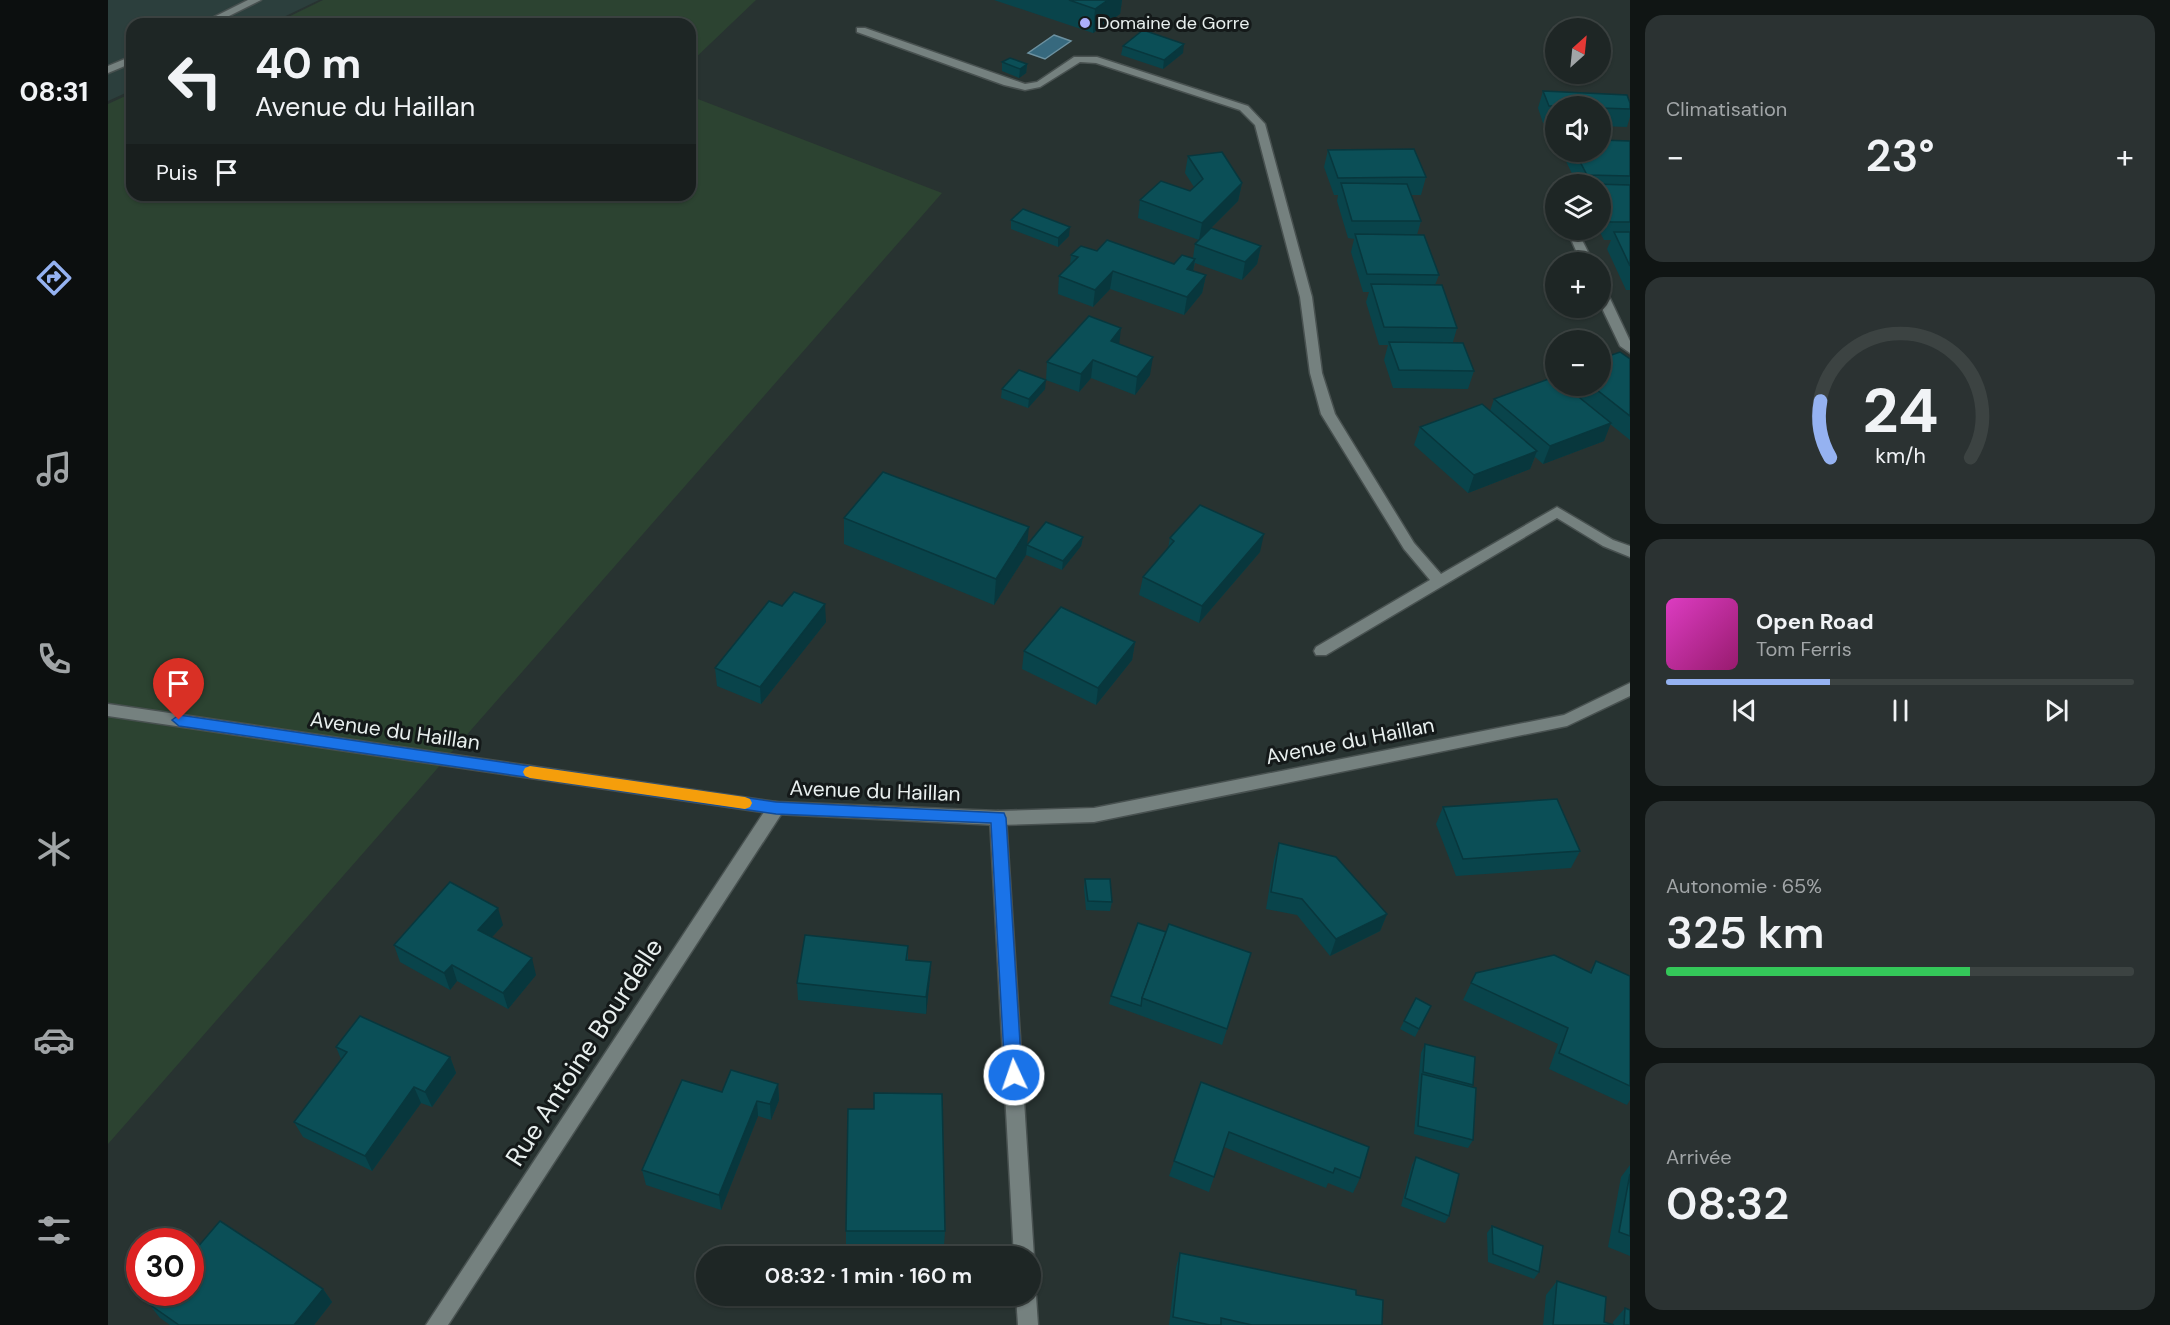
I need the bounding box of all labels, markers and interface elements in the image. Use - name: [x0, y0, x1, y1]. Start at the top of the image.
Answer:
- place label: Domaine de Gorre: [1097, 11, 1249, 35]
- marker: Domaine de Gorre: [1078, 16, 1092, 30]
- north arrow: [1545, 18, 1611, 84]
- map controls: [1545, 18, 1611, 396]
- text: 40 m: [255, 36, 361, 91]
- icon: left: [156, 42, 234, 120]
- text: 08:31: [20, 74, 88, 109]
- text: Avenue du Haillan: [255, 89, 475, 124]
- button: sound: [1545, 96, 1611, 162]
- text: Climatisation: [1666, 96, 1787, 122]
- text: 23°: [1866, 126, 1935, 185]
- text: −: [1666, 135, 1684, 178]
- text: +: [2116, 135, 2134, 178]
- icon: arrive: [210, 156, 243, 189]
- text: Puis: [156, 158, 198, 187]
- button: layers: [1545, 174, 1611, 240]
- button: +: [1545, 252, 1611, 318]
- icon: directions: [33, 257, 75, 299]
- button: −: [1545, 330, 1611, 396]
- text: 24: [1862, 370, 1938, 451]
- text: km/h: [1875, 442, 1925, 470]
- icon: music: [33, 448, 75, 490]
- text: Open Road: [1756, 607, 1874, 636]
- text: Tom Ferris: [1756, 636, 1852, 662]
- icon: phone: [33, 638, 75, 680]
- pin: [153, 658, 204, 720]
- icon: arrive: [162, 667, 195, 700]
- icon: previous: [1728, 694, 1761, 727]
- icon: pause: [1884, 694, 1917, 727]
- icon: next: [2040, 694, 2073, 727]
- street label: Avenue du Haillan: [308, 705, 482, 757]
- street label: Avenue du Haillan: [1263, 711, 1437, 771]
- street label: Avenue du Haillan: [789, 774, 961, 808]
- icon: climate: [33, 828, 75, 870]
- text: Autonomie · 65%: [1666, 873, 1822, 899]
- text: 325 km: [1666, 903, 1824, 962]
- street label: Rue Antoine Bourdelle: [498, 932, 670, 1172]
- icon: car: [33, 1019, 75, 1061]
- position arrow: [982, 1043, 1046, 1107]
- text: Arrivée: [1666, 1144, 1732, 1170]
- text: 08:32: [1666, 1174, 1789, 1233]
- icon: filters: [33, 1209, 75, 1251]
- speed limit sign: 30: [126, 1228, 204, 1306]
- text: 08:32 · 1 min · 160 m: [765, 1261, 972, 1290]

